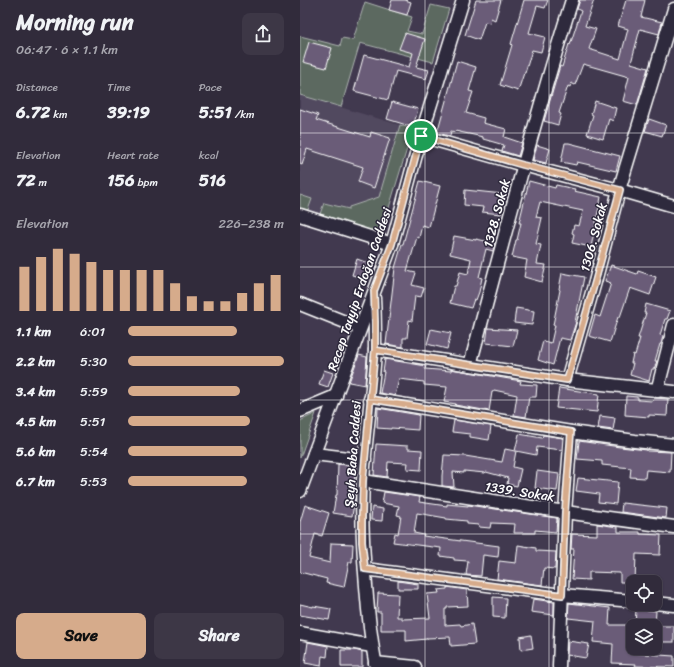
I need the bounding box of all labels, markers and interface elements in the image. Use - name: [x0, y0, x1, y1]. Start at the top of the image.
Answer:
- text: Morning run: [16, 3, 134, 42]
- button: share: [242, 13, 284, 55]
- text: 06:47 · 6 × 1.1 km: [16, 38, 118, 61]
- text: Distance: [16, 78, 58, 97]
- text: Time: [107, 78, 131, 97]
- text: Pace: [199, 78, 222, 97]
- text: 6.72: [16, 97, 50, 127]
- text: 39:19: [107, 97, 150, 127]
- text: 5:51: [199, 97, 232, 127]
- text: km: [50, 105, 67, 124]
- text: /km: [232, 105, 254, 124]
- pin: [404, 119, 438, 153]
- icon: arrive: [410, 125, 432, 147]
- text: Elevation: [16, 146, 61, 165]
- text: Heart rate: [107, 146, 159, 165]
- text: kcal: [199, 146, 219, 165]
- text: 72: [16, 165, 36, 195]
- text: 156: [107, 165, 135, 195]
- text: 516: [199, 165, 226, 195]
- text: m: [36, 173, 47, 192]
- text: bpm: [135, 173, 158, 192]
- street label: 1328. Sokak: [476, 176, 517, 250]
- street label: 1306. Sokak: [573, 200, 614, 274]
- street label: Recep Tayyip Erdoğan Caddesi: [321, 204, 398, 374]
- text: Elevation: [16, 212, 69, 235]
- text: 226–238 m: [218, 212, 284, 235]
- text: 1.1 km: [16, 320, 51, 343]
- text: 6:01: [80, 320, 105, 343]
- text: 2.2 km: [16, 350, 55, 373]
- text: 5:30: [80, 350, 107, 373]
- text: 3.4 km: [16, 380, 55, 403]
- text: 5:59: [80, 380, 108, 403]
- street label: Şeyh Baba Caddesi: [337, 399, 368, 508]
- text: 4.5 km: [16, 410, 56, 433]
- text: 5:51: [80, 410, 105, 433]
- text: 5.6 km: [16, 440, 56, 463]
- text: 5:54: [80, 440, 108, 463]
- text: 6.7 km: [16, 470, 55, 493]
- text: 5:53: [80, 470, 107, 493]
- street label: 1339. Sokak: [483, 475, 556, 508]
- map controls: [626, 575, 662, 655]
- button: locate: [626, 575, 662, 611]
- button: Save: [16, 613, 146, 659]
- button: Share: [154, 613, 284, 659]
- button: layers: [626, 619, 662, 655]

